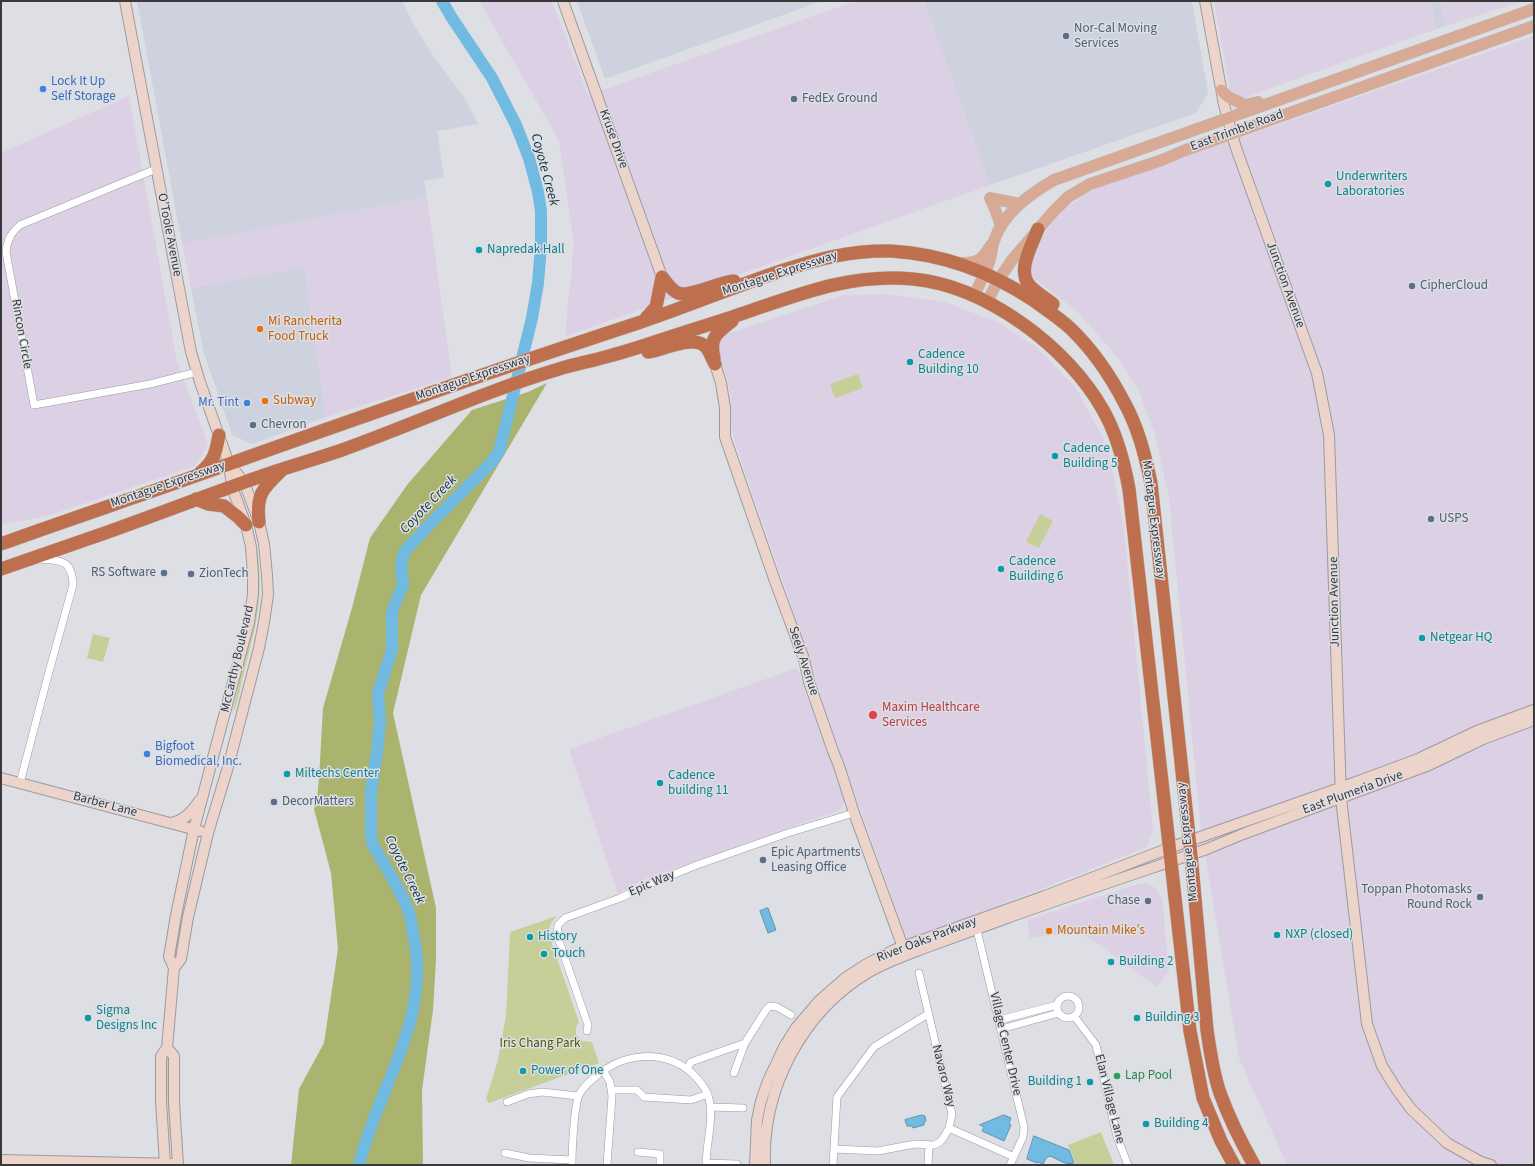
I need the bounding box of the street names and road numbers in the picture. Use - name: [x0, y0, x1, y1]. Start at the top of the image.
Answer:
- street label: Kruse Drive: [595, 107, 631, 171]
- street label: East Trimble Road: [1188, 107, 1286, 155]
- street label: O’Toole Avenue: [153, 192, 185, 278]
- street label: Junction Avenue: [1262, 240, 1308, 330]
- street label: Montague Expressway: [721, 248, 839, 300]
- street label: Rincon Circle: [7, 298, 35, 370]
- street label: Montague Expressway: [414, 351, 532, 405]
- street label: Montague Expressway: [109, 458, 227, 512]
- street label: Montague Expressway: [1138, 460, 1168, 580]
- street label: Junction Avenue: [1326, 557, 1344, 647]
- street label: McCarthy Boulevard: [218, 604, 258, 714]
- street label: Seely Avenue: [784, 624, 822, 698]
- street label: East Plumeria Drive: [1301, 768, 1405, 818]
- street label: Montague Expressway: [1174, 782, 1202, 902]
- street label: Barber Lane: [71, 789, 139, 821]
- street label: Epic Way: [627, 867, 677, 901]
- street label: River Oaks Parkway: [875, 914, 979, 966]
- street label: Village Center Drive: [986, 991, 1024, 1097]
- street label: Navaro Way: [928, 1043, 958, 1109]
- street label: Elan Village Lane: [1090, 1053, 1128, 1145]

